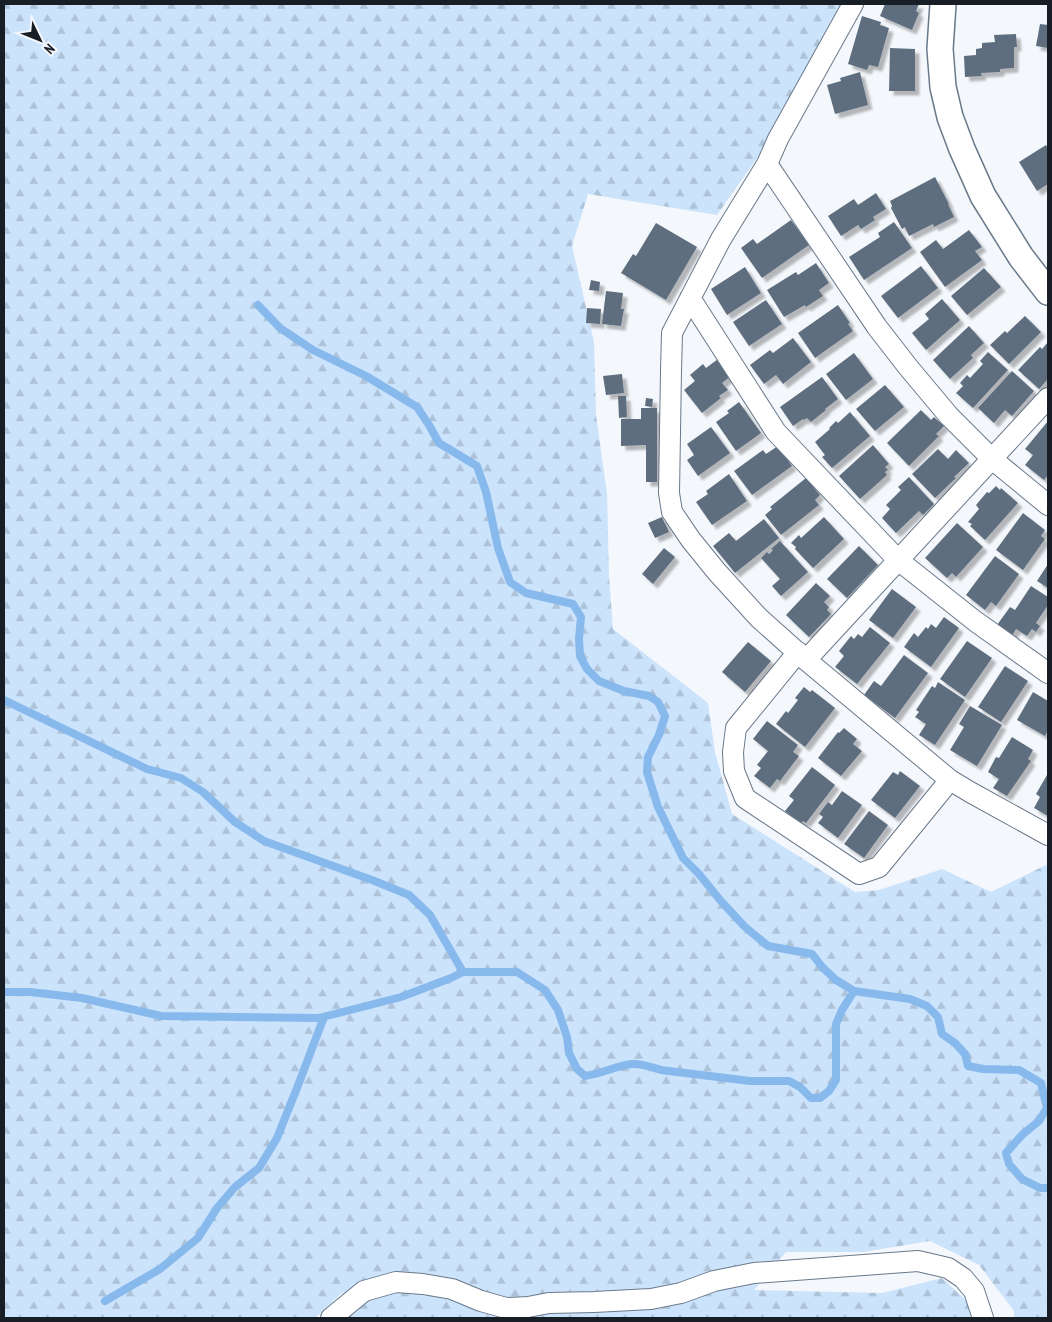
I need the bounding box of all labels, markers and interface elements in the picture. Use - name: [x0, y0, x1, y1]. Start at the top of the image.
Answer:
- north arrow: [15, 15, 65, 65]
- text: N: [40, 40, 59, 58]

